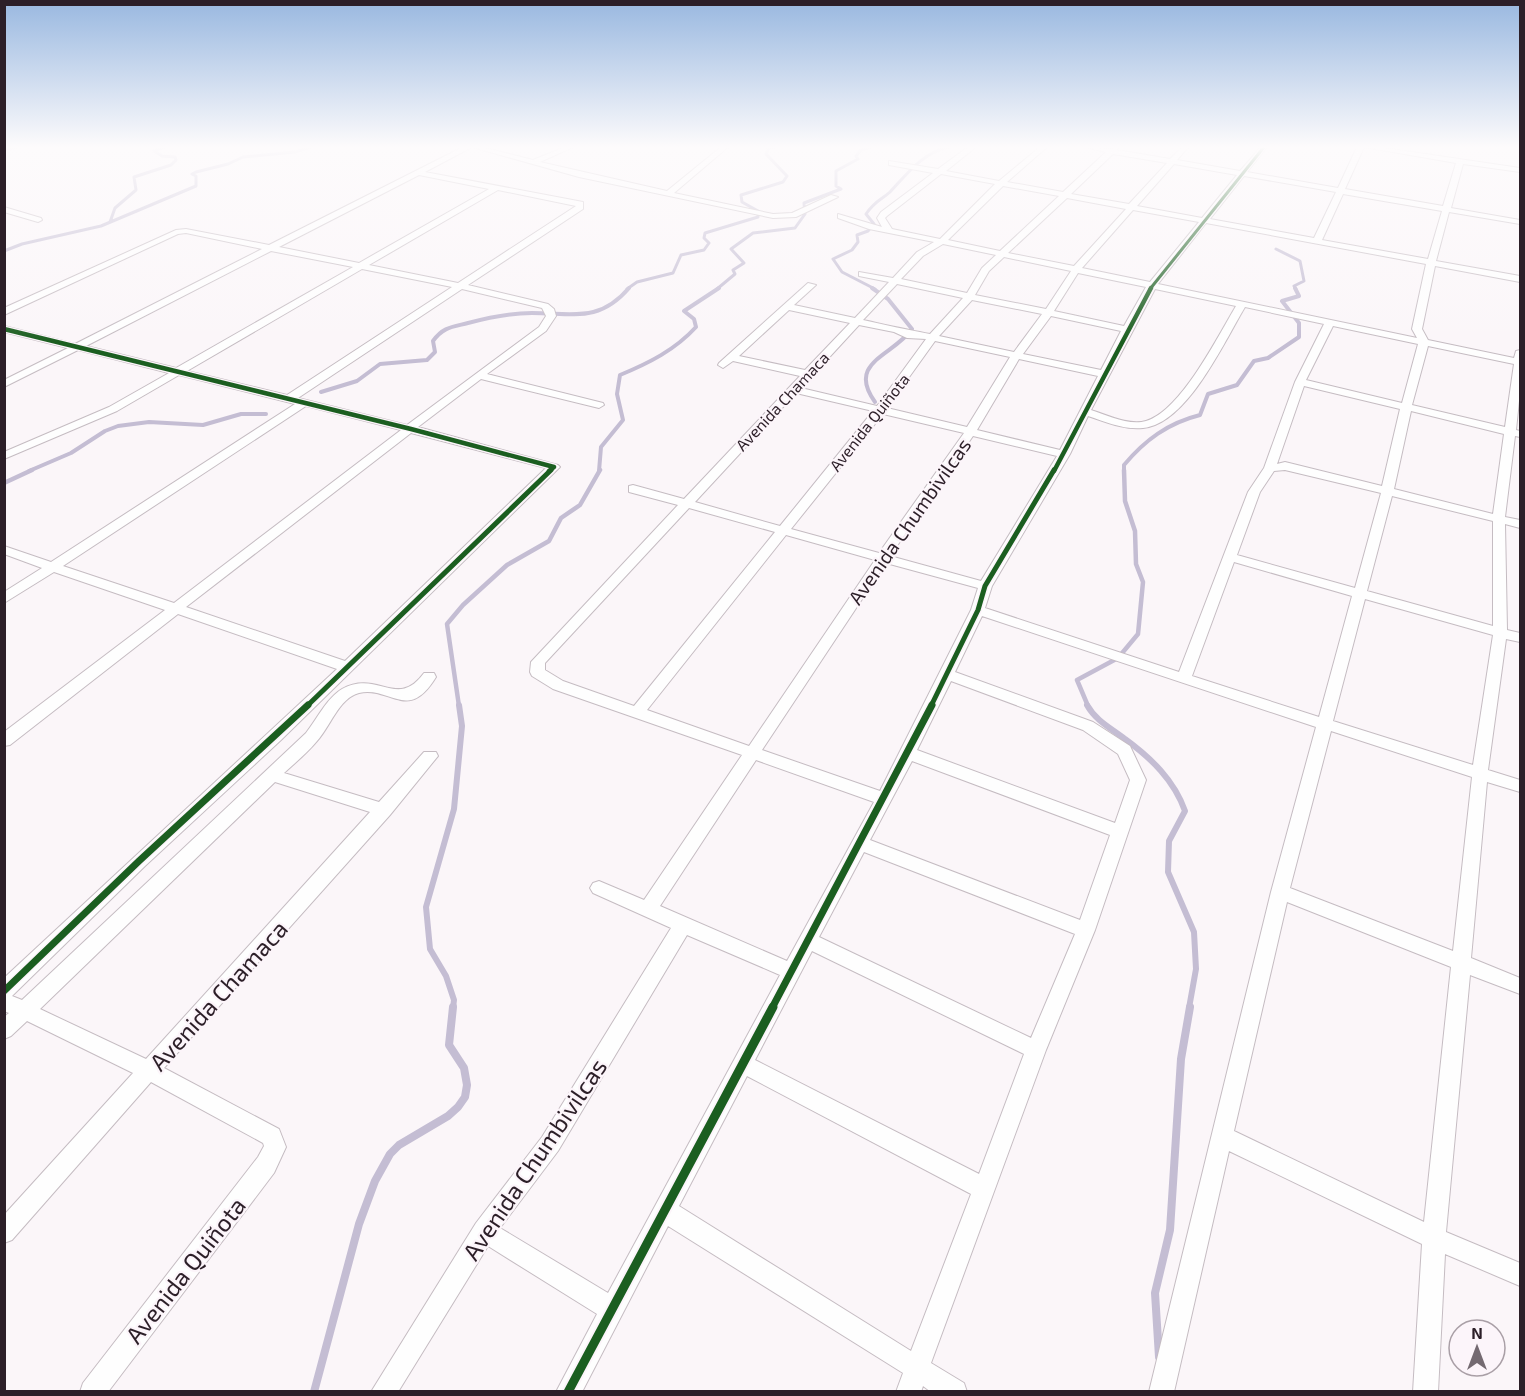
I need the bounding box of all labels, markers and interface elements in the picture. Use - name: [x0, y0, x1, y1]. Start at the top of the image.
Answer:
- street label: Avenida Chamaca: [731, 348, 833, 454]
- street label: Avenida Quiñota: [825, 369, 914, 475]
- street label: Avenida Chumbivilcas: [843, 433, 975, 609]
- street label: Avenida Chamaca: [143, 914, 293, 1076]
- street label: Avenida Chumbivilcas: [456, 1053, 612, 1265]
- street label: Avenida Quiñota: [119, 1191, 251, 1349]
- north arrow: [1447, 1318, 1507, 1378]
- text: N: [1471, 1323, 1483, 1342]

